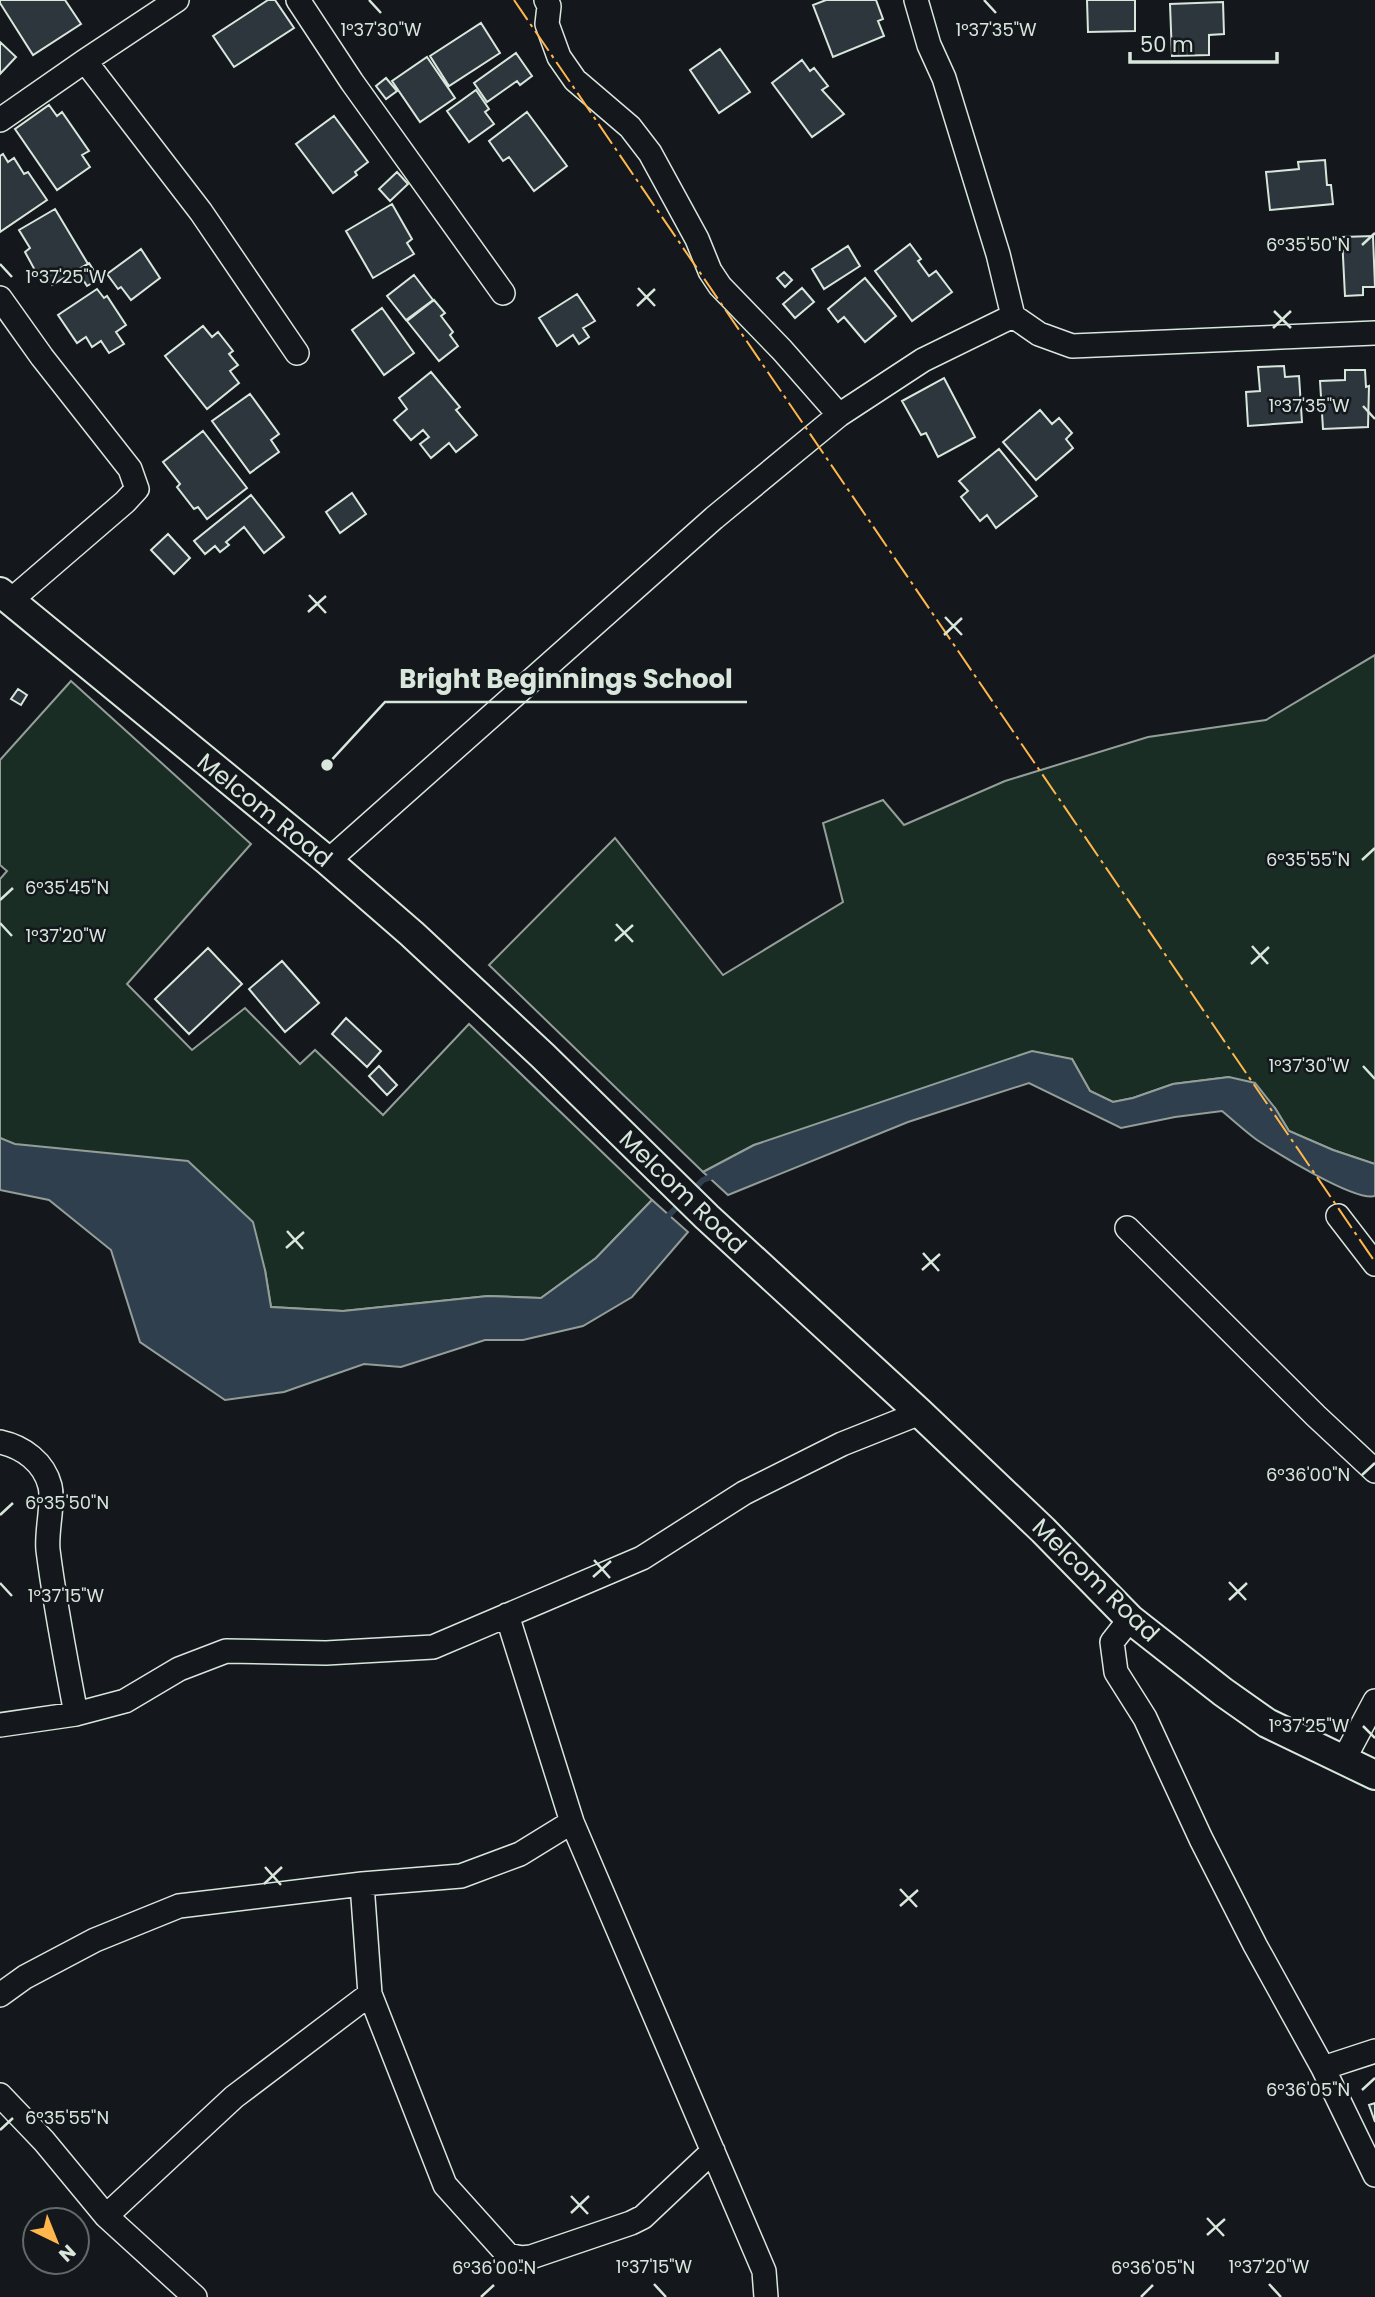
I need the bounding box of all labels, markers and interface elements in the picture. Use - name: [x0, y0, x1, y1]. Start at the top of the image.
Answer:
- text: 1°37'30"W: [340, 17, 422, 42]
- text: 1°37'35"W: [955, 17, 1037, 42]
- scale bar: [1130, 21, 1277, 65]
- text: 50 m: [1140, 30, 1194, 59]
- text: 6°35'50"N: [1266, 232, 1350, 257]
- text: 1°37'25"W: [26, 264, 107, 289]
- text: 1°37'35"W: [1268, 393, 1350, 418]
- callout: Bright Beginnings School: [385, 655, 747, 702]
- text: Bright Beginnings School: [399, 661, 733, 697]
- street label: Melcom Road: [191, 745, 339, 875]
- text: 6°35'55"N: [1266, 847, 1350, 872]
- text: 6°35'45"N: [25, 875, 109, 900]
- text: 1°37'20"W: [26, 923, 107, 948]
- text: 1°37'30"W: [1268, 1053, 1350, 1078]
- street label: Melcom Road: [612, 1123, 754, 1261]
- text: 6°36'00"N: [1266, 1462, 1350, 1487]
- text: 6°35'50"N: [25, 1490, 109, 1515]
- street label: Melcom Road: [1025, 1511, 1167, 1649]
- text: 1°37'15"W: [28, 1583, 105, 1608]
- text: 1°37'25"W: [1269, 1713, 1350, 1738]
- text: 6°36'05"N: [1266, 2077, 1350, 2102]
- text: 6°35'55"N: [25, 2105, 109, 2130]
- north arrow: [21, 2206, 91, 2276]
- text: N: [53, 2238, 82, 2268]
- text: 1°37'15"W: [616, 2254, 693, 2279]
- text: 1°37'20"W: [1229, 2254, 1310, 2279]
- text: 6°36'00"N: [452, 2255, 536, 2280]
- text: 6°36'05"N: [1111, 2255, 1195, 2280]

